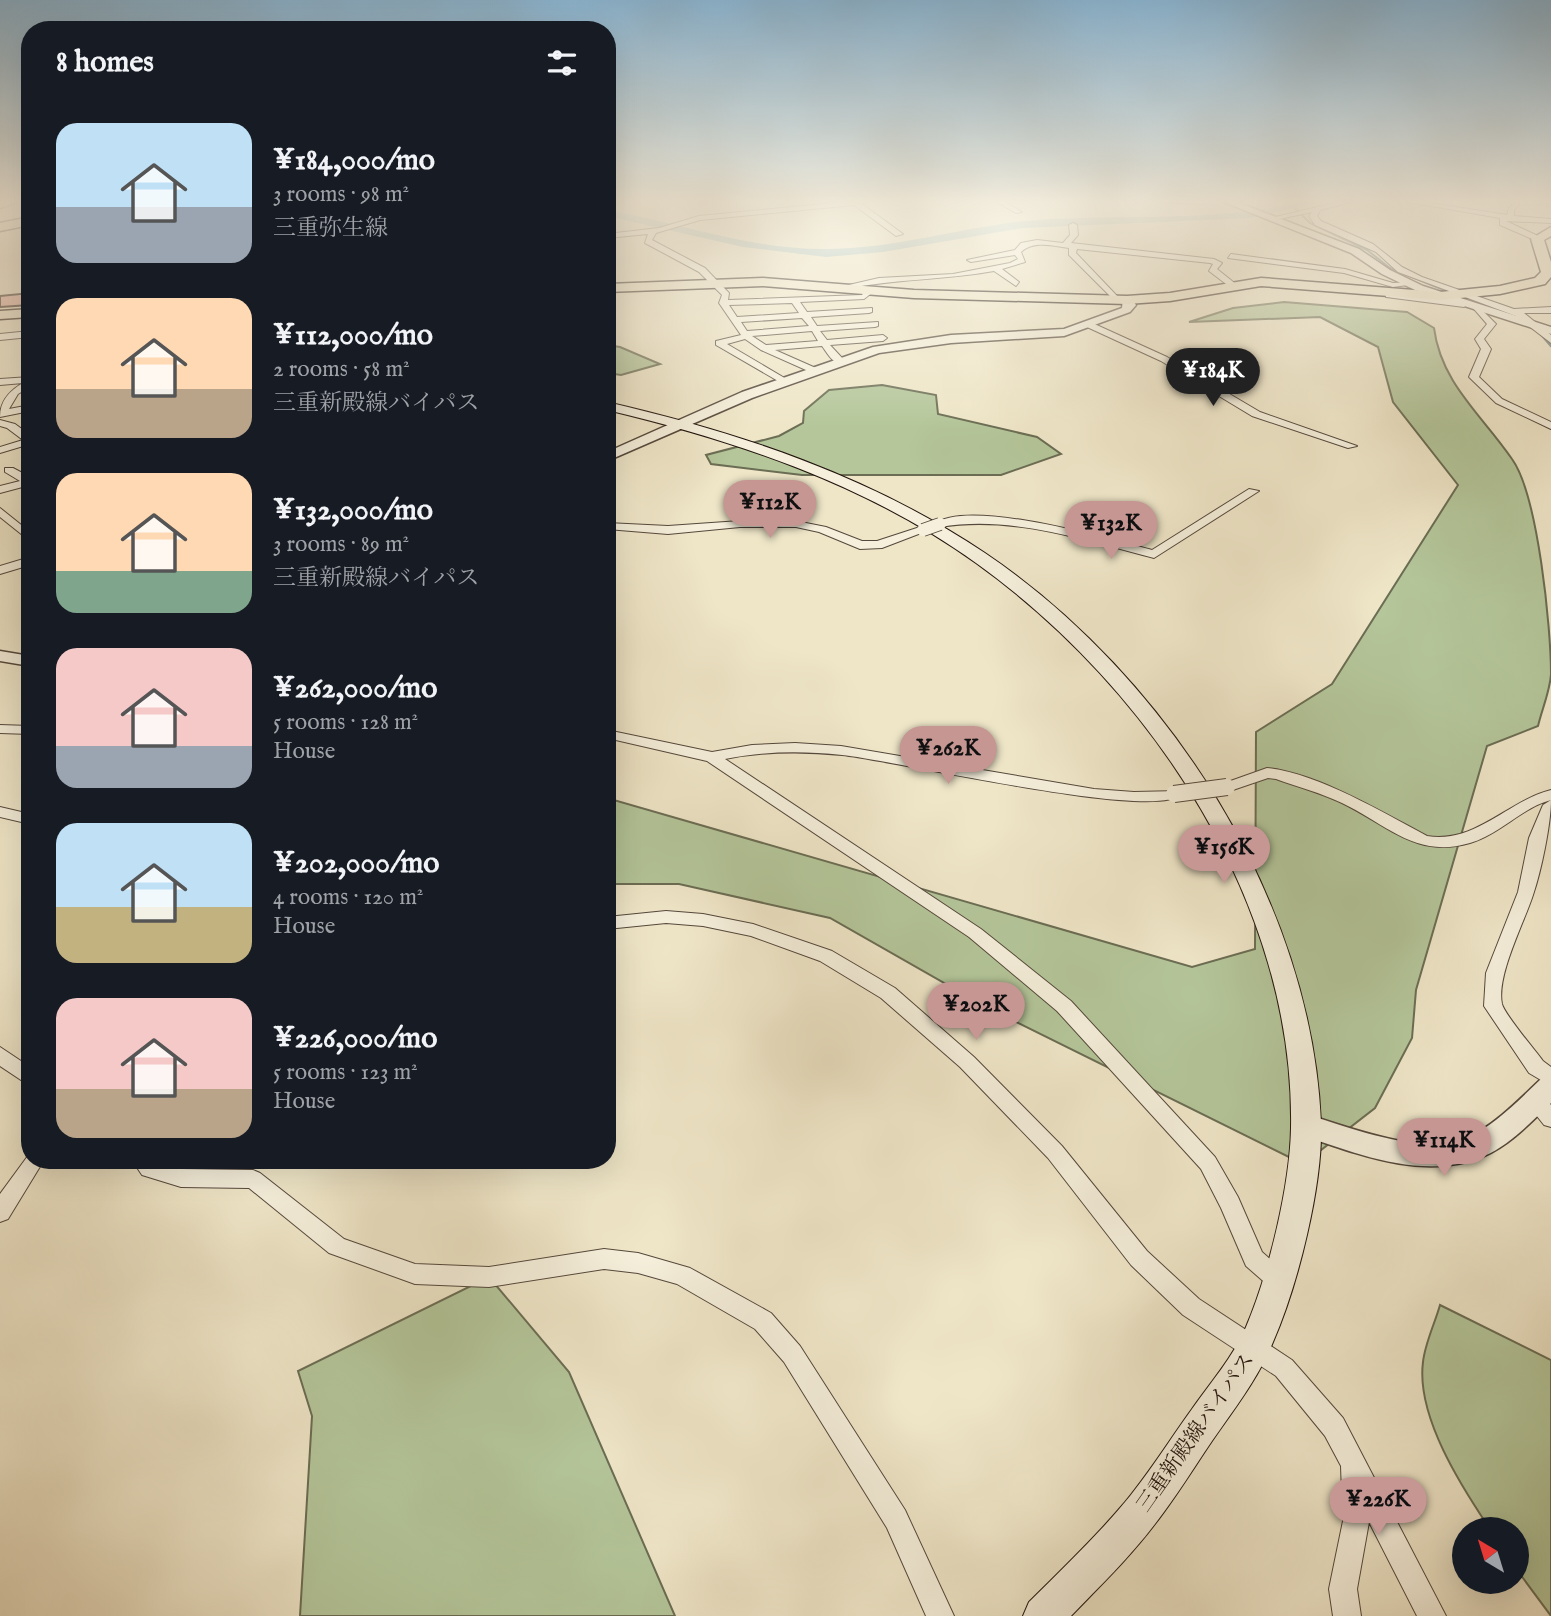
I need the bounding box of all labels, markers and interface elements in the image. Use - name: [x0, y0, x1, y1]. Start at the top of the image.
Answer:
- text: 8 homes: [56, 44, 154, 82]
- icon: filters: [543, 44, 581, 82]
- text: ¥184,000/mo: [273, 142, 435, 180]
- icon: home: [112, 151, 196, 235]
- text: 3 rooms · 98 m²: [273, 180, 409, 209]
- text: 三重弥生線: [273, 214, 388, 243]
- text: ¥112,000/mo: [273, 317, 433, 355]
- icon: home: [112, 326, 196, 410]
- pin: ¥184K: [1164, 348, 1262, 408]
- text: 2 rooms · 58 m²: [273, 355, 410, 384]
- text: ¥184K: [1182, 356, 1244, 385]
- text: 三重新殿線バイパス: [273, 389, 480, 418]
- pin: ¥112K: [721, 480, 819, 540]
- text: ¥112K: [739, 488, 801, 517]
- text: ¥132,000/mo: [273, 492, 433, 530]
- icon: home: [112, 501, 196, 585]
- pin: ¥132K: [1062, 502, 1160, 561]
- text: ¥132K: [1080, 509, 1142, 538]
- text: 3 rooms · 89 m²: [273, 530, 409, 559]
- text: 三重新殿線バイパス: [273, 564, 480, 593]
- text: ¥262,000/mo: [273, 670, 437, 708]
- icon: home: [112, 676, 196, 760]
- text: 5 rooms · 128 m²: [273, 708, 418, 737]
- pin: ¥262K: [899, 726, 997, 786]
- text: ¥262K: [916, 734, 980, 763]
- text: House: [273, 737, 335, 766]
- pin: ¥156K: [1175, 826, 1273, 885]
- text: ¥156K: [1194, 833, 1254, 862]
- text: ¥202,000/mo: [273, 845, 439, 883]
- icon: home: [112, 851, 196, 935]
- text: 4 rooms · 120 m²: [273, 883, 423, 912]
- text: House: [273, 912, 335, 941]
- pin: ¥202K: [927, 982, 1025, 1042]
- text: ¥202K: [943, 990, 1009, 1019]
- text: ¥226,000/mo: [273, 1020, 437, 1058]
- icon: home: [112, 1026, 196, 1110]
- text: 5 rooms · 123 m²: [273, 1058, 418, 1087]
- text: House: [273, 1087, 335, 1116]
- pin: ¥114K: [1395, 1118, 1493, 1178]
- text: ¥114K: [1413, 1126, 1475, 1155]
- street label: 三重新殿線バイパス: [1131, 1348, 1261, 1518]
- pin: ¥226K: [1329, 1478, 1427, 1537]
- text: ¥226K: [1346, 1485, 1410, 1514]
- north arrow: [1452, 1517, 1530, 1594]
- map controls: [1452, 1517, 1529, 1594]

